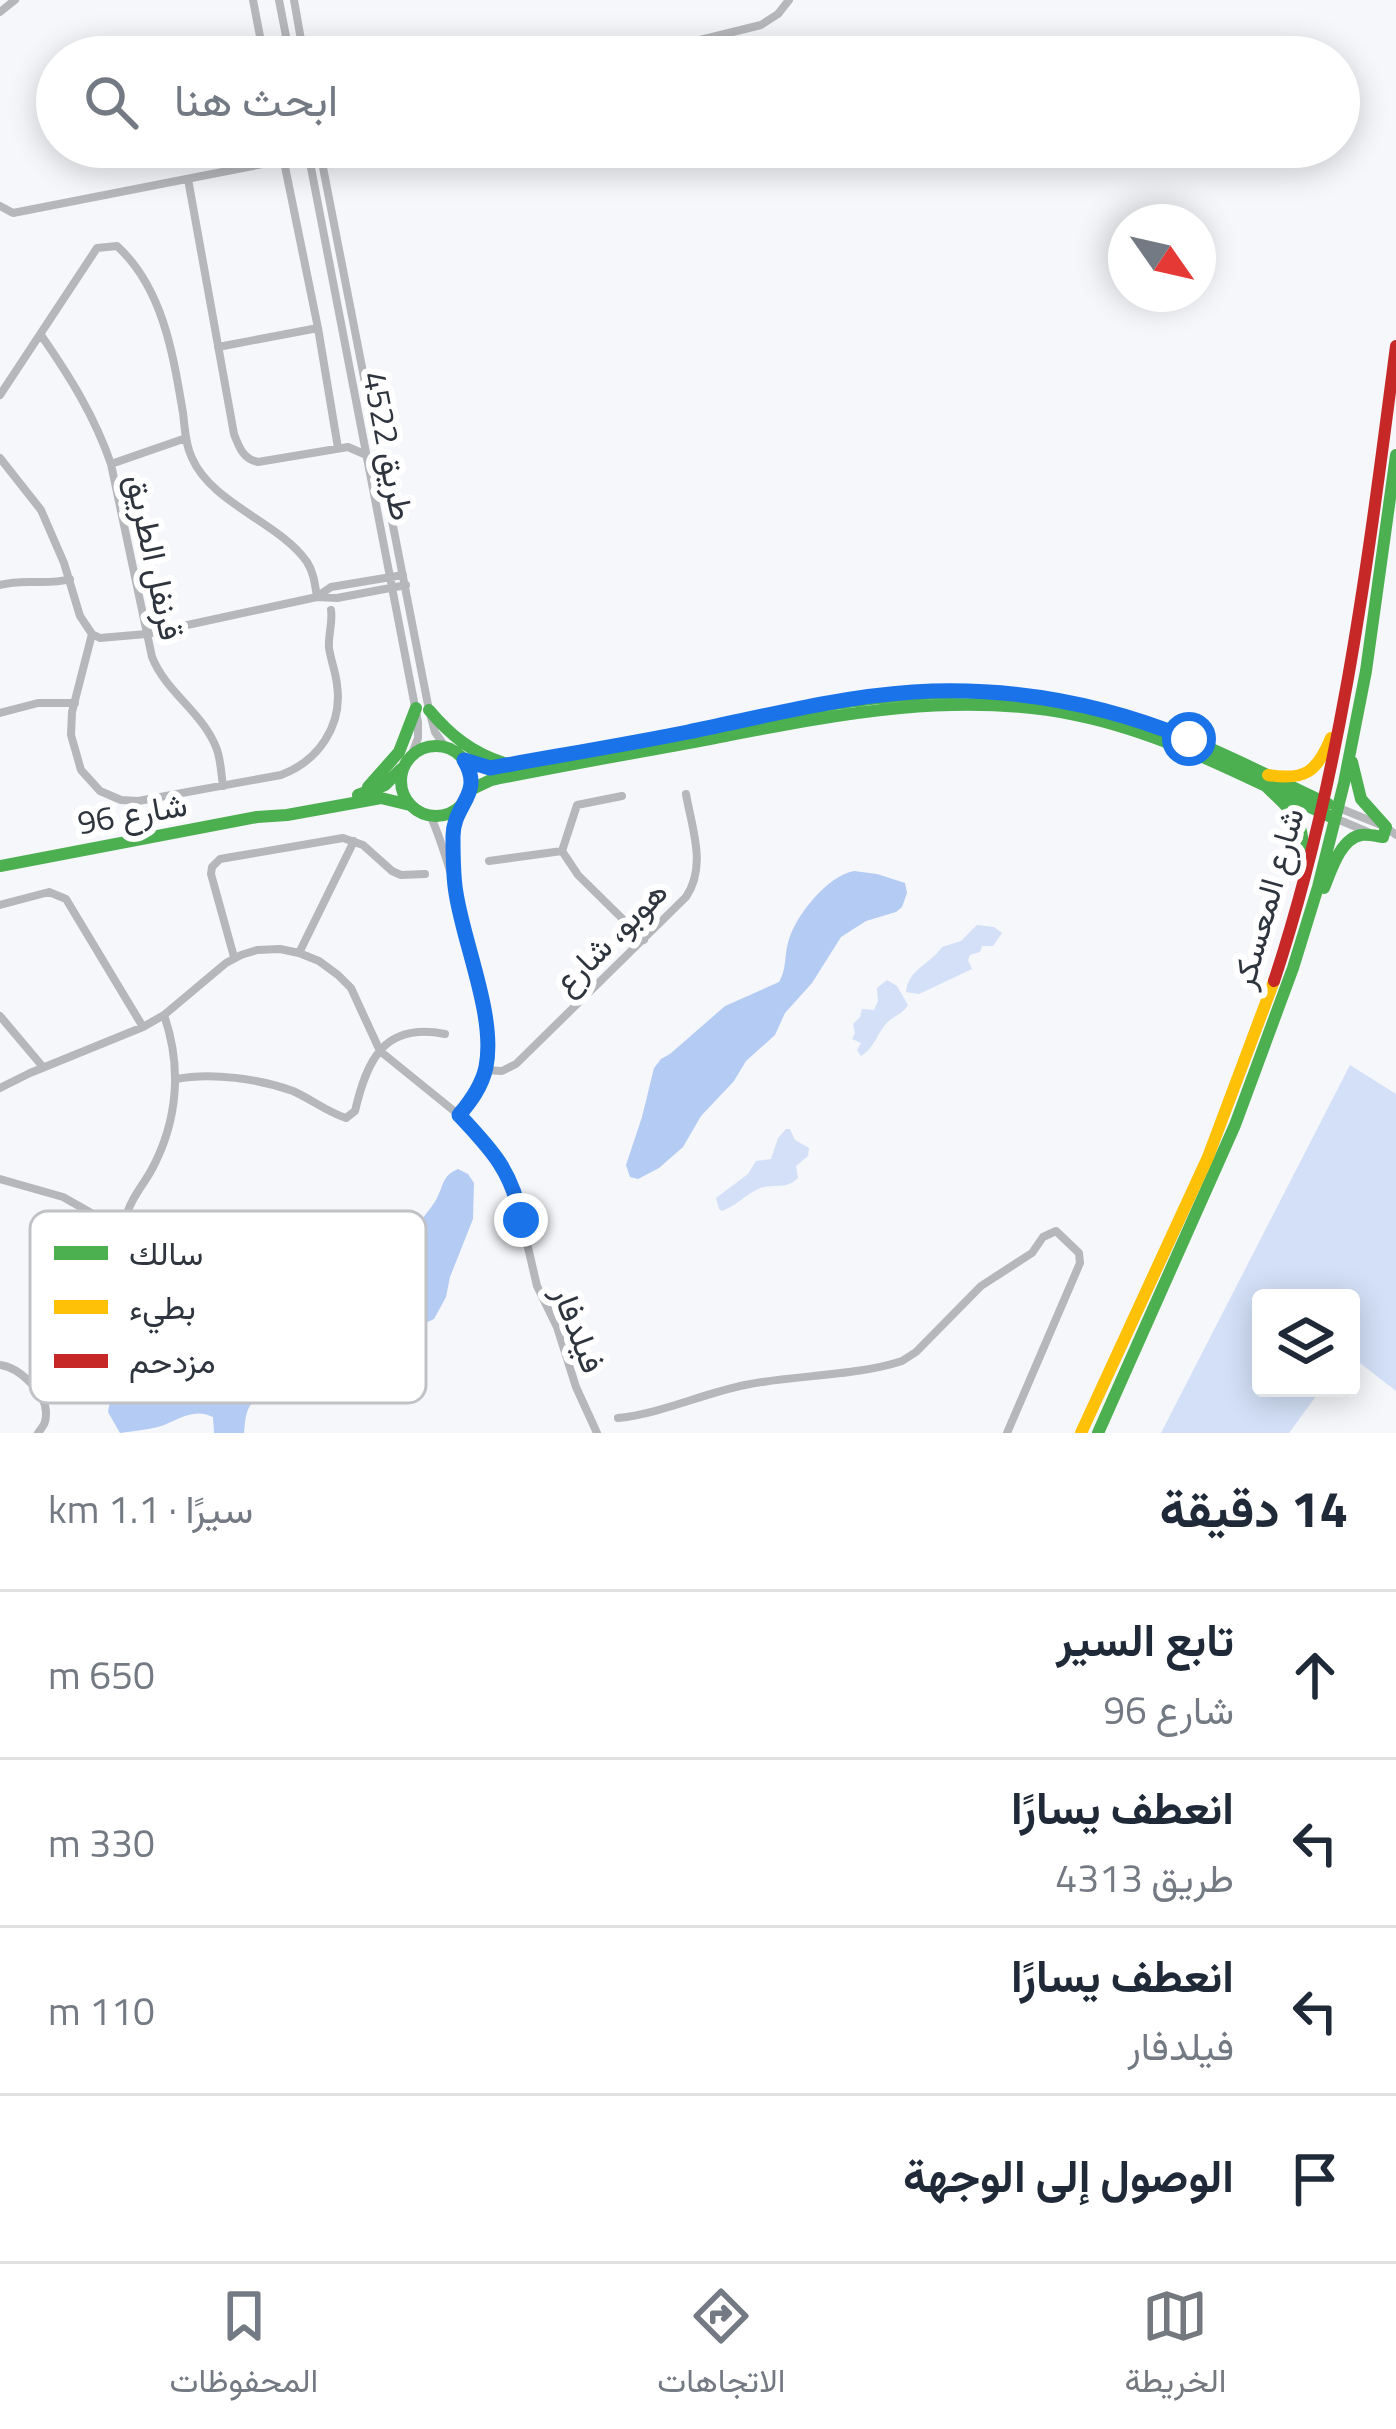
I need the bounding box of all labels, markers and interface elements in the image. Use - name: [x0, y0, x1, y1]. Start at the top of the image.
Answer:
- search box: [36, 36, 1360, 168]
- text: ابحث هنا: [174, 65, 338, 133]
- icon: search: [78, 69, 144, 135]
- north arrow: [1108, 204, 1216, 312]
- street label: طريق 4522: [350, 367, 428, 525]
- street label: قرنفل الطريق: [113, 469, 197, 645]
- route start: [1162, 712, 1216, 766]
- street label: شارع 96: [73, 779, 191, 847]
- street label: شارع المعسكر: [1217, 802, 1317, 995]
- street label: هوبو، شارع: [541, 868, 679, 1006]
- route end: [494, 1193, 548, 1247]
- legend: [30, 1211, 426, 1403]
- text: سالك: [129, 1228, 203, 1278]
- street label: فيلدفار: [539, 1277, 618, 1380]
- text: بطيء: [129, 1282, 196, 1334]
- map controls: [1252, 1289, 1360, 1397]
- button: layers: [1252, 1289, 1360, 1397]
- text: مزدحم: [129, 1336, 216, 1386]
- text: 14 دقيقة: [1159, 1469, 1348, 1547]
- text: سيرًا · 1.1 km: [48, 1479, 253, 1538]
- text: تابع السير: [1056, 1605, 1234, 1673]
- icon: ahead: [1282, 1642, 1348, 1708]
- text: 650 m: [48, 1645, 155, 1704]
- text: شارع 96: [1103, 1680, 1234, 1739]
- text: انعطف يسارًا: [1011, 1773, 1234, 1841]
- icon: left: [1282, 1810, 1348, 1876]
- text: 330 m: [48, 1813, 155, 1872]
- text: طريق 4313: [1055, 1848, 1234, 1907]
- text: انعطف يسارًا: [1011, 1941, 1234, 2009]
- icon: left: [1282, 1978, 1348, 2044]
- text: 110 m: [48, 1981, 155, 2040]
- text: فيلدفار: [1128, 2016, 1234, 2075]
- text: الوصول إلى الوجهة: [903, 2141, 1234, 2209]
- icon: arrive: [1282, 2146, 1348, 2212]
- tab: المحفوظات: [170, 2283, 318, 2410]
- tab: الاتجاهات: [657, 2283, 785, 2410]
- tab: الخريطة: [1124, 2283, 1226, 2410]

